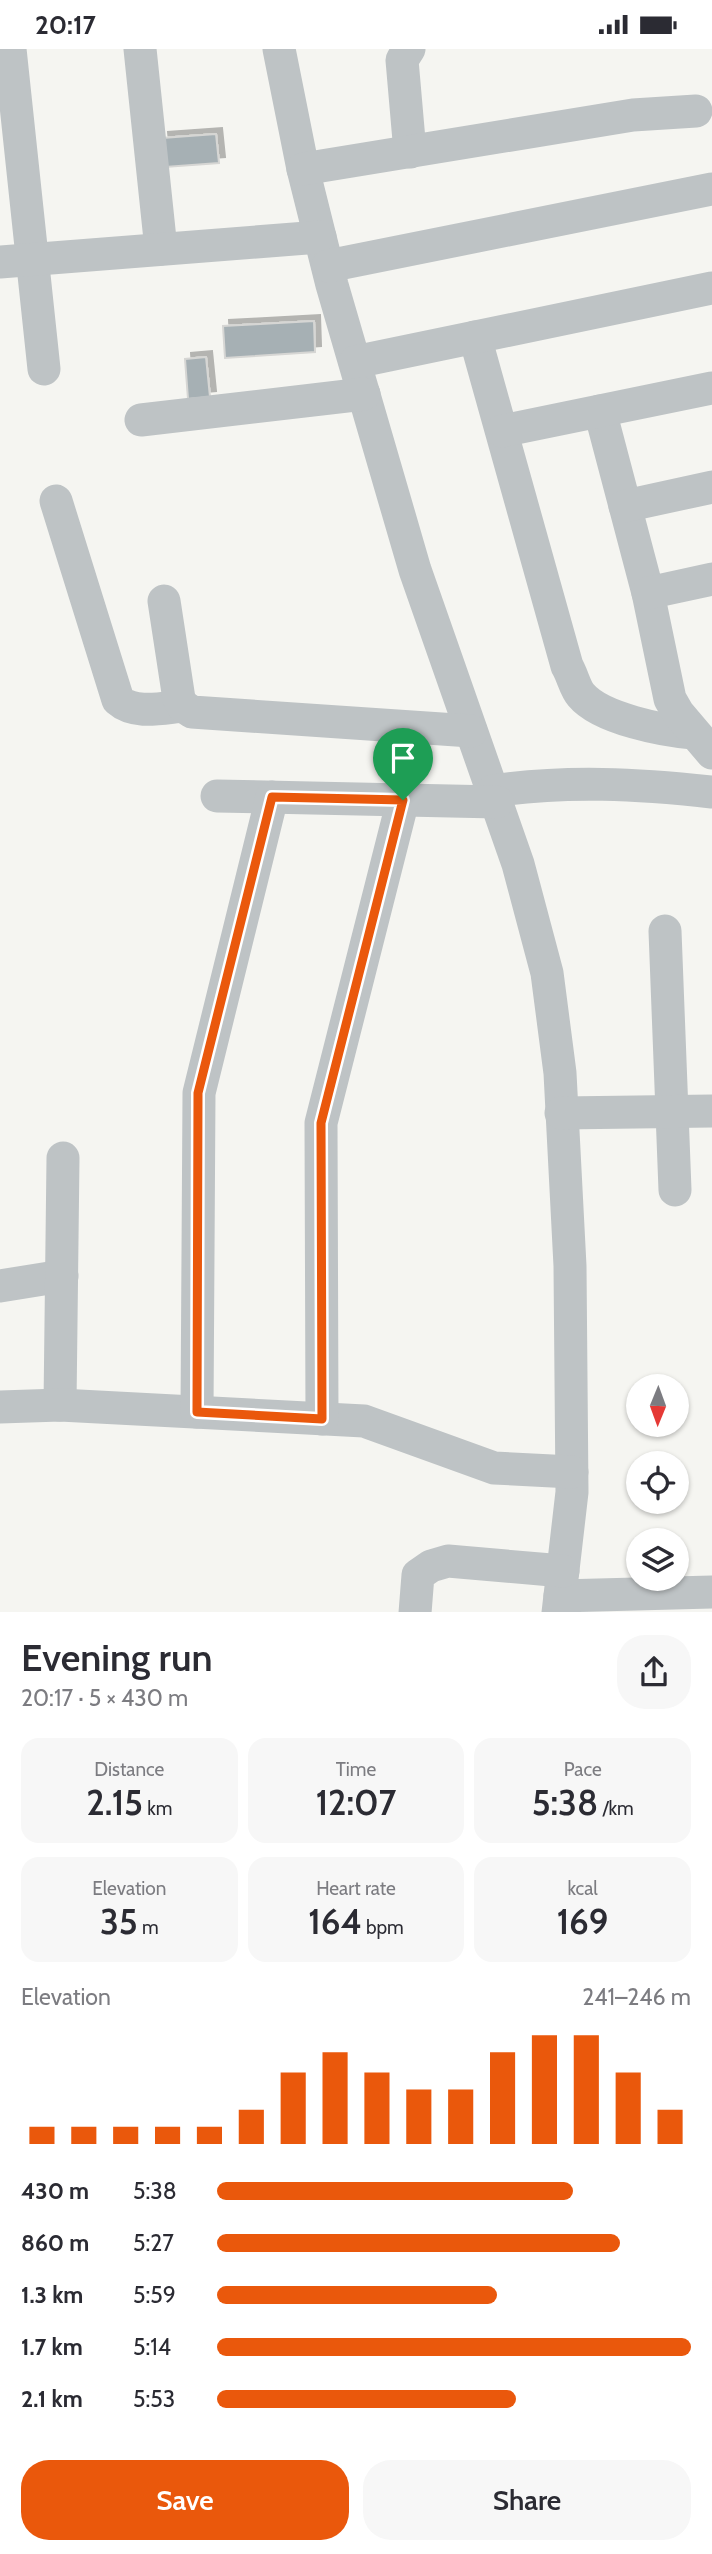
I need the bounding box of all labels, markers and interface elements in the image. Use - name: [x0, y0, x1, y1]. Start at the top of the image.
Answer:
- text: 20:17: [35, 9, 96, 41]
- pin: [373, 728, 433, 800]
- icon: arrive: [384, 739, 422, 777]
- north arrow: [626, 1374, 690, 1437]
- map controls: [626, 1374, 689, 1591]
- button: locate: [626, 1451, 689, 1514]
- button: layers: [626, 1528, 689, 1591]
- text: Evening run: [21, 1634, 213, 1681]
- button: share: [617, 1635, 691, 1709]
- text: 20:17 · 5 × 430 m: [21, 1684, 188, 1712]
- text: Distance: [94, 1758, 164, 1781]
- text: Time: [336, 1758, 376, 1781]
- text: Pace: [564, 1758, 602, 1781]
- text: 2.15: [86, 1781, 143, 1824]
- text: 12:07: [316, 1781, 396, 1824]
- text: 5:38: [532, 1781, 598, 1824]
- text: km: [143, 1797, 172, 1820]
- text: /km: [598, 1797, 634, 1820]
- text: Elevation: [92, 1877, 166, 1900]
- text: Heart rate: [316, 1877, 396, 1900]
- text: kcal: [568, 1877, 598, 1900]
- text: 35: [100, 1900, 138, 1943]
- text: 164: [308, 1900, 362, 1943]
- text: 169: [557, 1900, 609, 1943]
- text: m: [138, 1916, 159, 1939]
- text: bpm: [362, 1916, 404, 1939]
- text: Elevation: [21, 1983, 111, 2011]
- text: 241–246 m: [582, 1983, 691, 2011]
- text: 430 m: [21, 2177, 89, 2205]
- text: 5:38: [133, 2177, 177, 2205]
- text: 860 m: [21, 2229, 89, 2257]
- text: 5:27: [133, 2229, 174, 2257]
- text: 1.3 km: [21, 2281, 83, 2309]
- text: 5:59: [133, 2281, 176, 2309]
- text: 1.7 km: [21, 2333, 83, 2361]
- text: 5:14: [133, 2333, 171, 2361]
- text: 2.1 km: [21, 2385, 83, 2413]
- text: 5:53: [133, 2385, 175, 2413]
- button: Save: [21, 2460, 349, 2540]
- button: Share: [363, 2460, 691, 2540]

